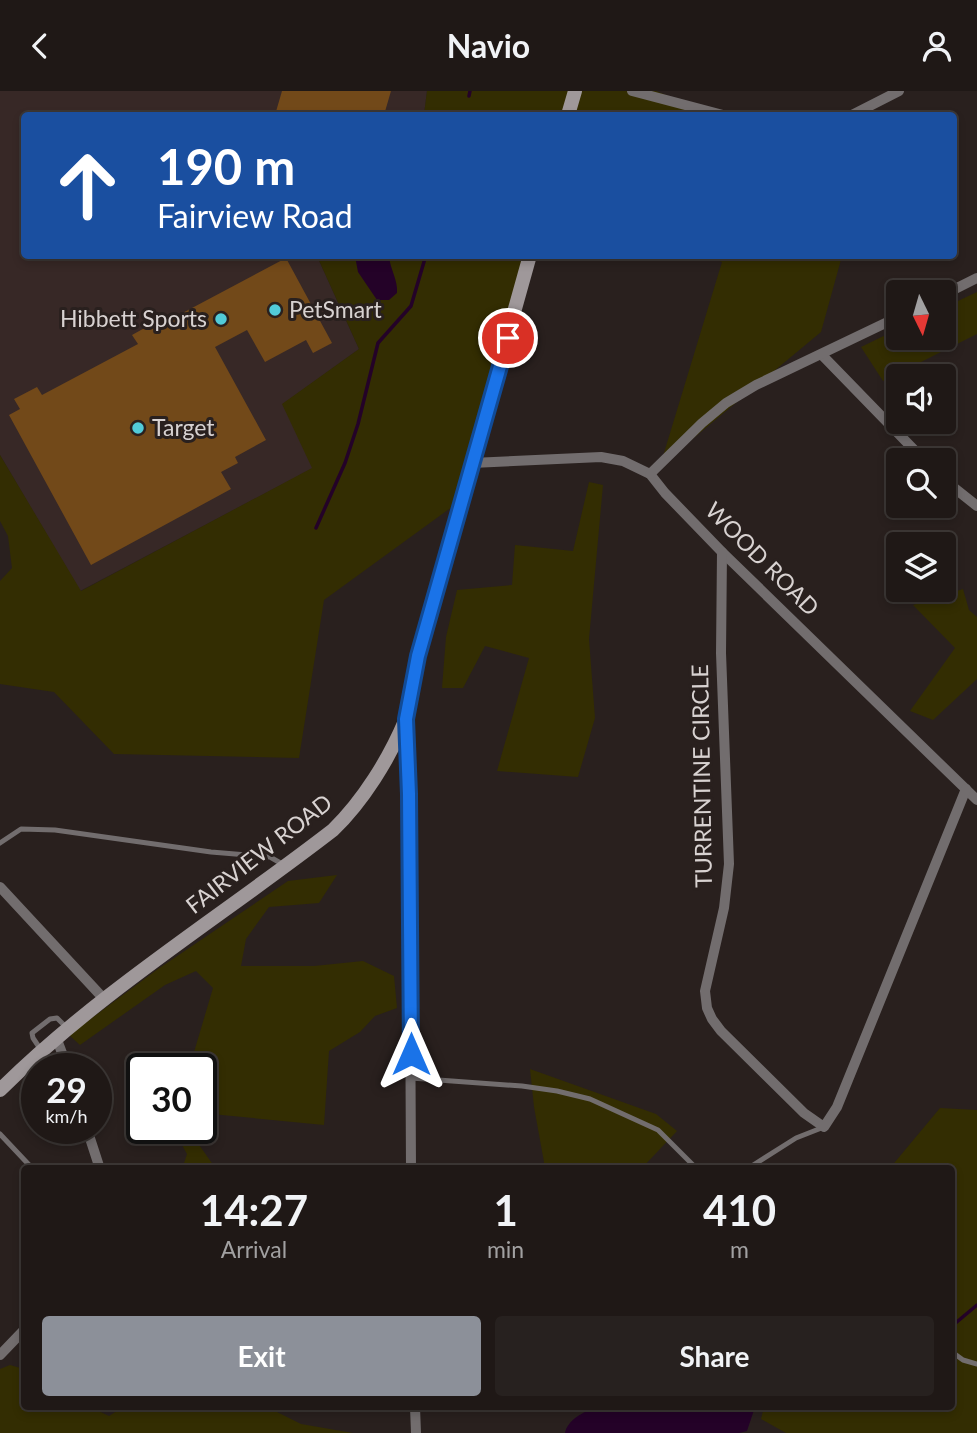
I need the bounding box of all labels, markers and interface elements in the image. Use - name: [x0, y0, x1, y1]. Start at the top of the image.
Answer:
- text: Navio: [447, 26, 530, 65]
- icon: back: [21, 27, 59, 65]
- icon: person: [918, 27, 956, 65]
- text: 190 m: [157, 137, 295, 195]
- icon: ahead: [42, 140, 133, 231]
- text: Fairview Road: [157, 196, 353, 235]
- north arrow: [886, 280, 956, 350]
- map controls: [886, 280, 956, 602]
- place label: PetSmart: [289, 295, 382, 323]
- marker: PetSmart: [267, 302, 283, 318]
- place label: Hibbett Sports: [60, 304, 207, 332]
- pin: [478, 308, 538, 368]
- marker: Hibbett Sports: [213, 311, 229, 327]
- icon: arrive: [489, 319, 527, 357]
- button: sound: [886, 364, 956, 434]
- place label: Target: [152, 413, 215, 441]
- marker: Target: [130, 420, 146, 436]
- button: search: [886, 448, 956, 518]
- street label: WOOD ROAD: [700, 496, 825, 621]
- button: layers: [886, 532, 956, 602]
- street label: TURRENTINE CIRCLE: [685, 664, 717, 888]
- street label: FAIRVIEW ROAD: [180, 787, 337, 919]
- position arrow: [374, 1017, 448, 1091]
- speed limit sign: 30: [126, 1053, 217, 1144]
- text: 29: [46, 1068, 87, 1110]
- text: km/h: [45, 1105, 88, 1127]
- text: 14:27: [200, 1185, 308, 1235]
- text: 1: [493, 1185, 518, 1235]
- text: 410: [703, 1185, 776, 1235]
- text: Arrival: [221, 1235, 287, 1263]
- text: min: [487, 1235, 524, 1263]
- text: m: [730, 1235, 749, 1263]
- button: Exit: [42, 1316, 481, 1396]
- button: Share: [495, 1316, 934, 1396]

